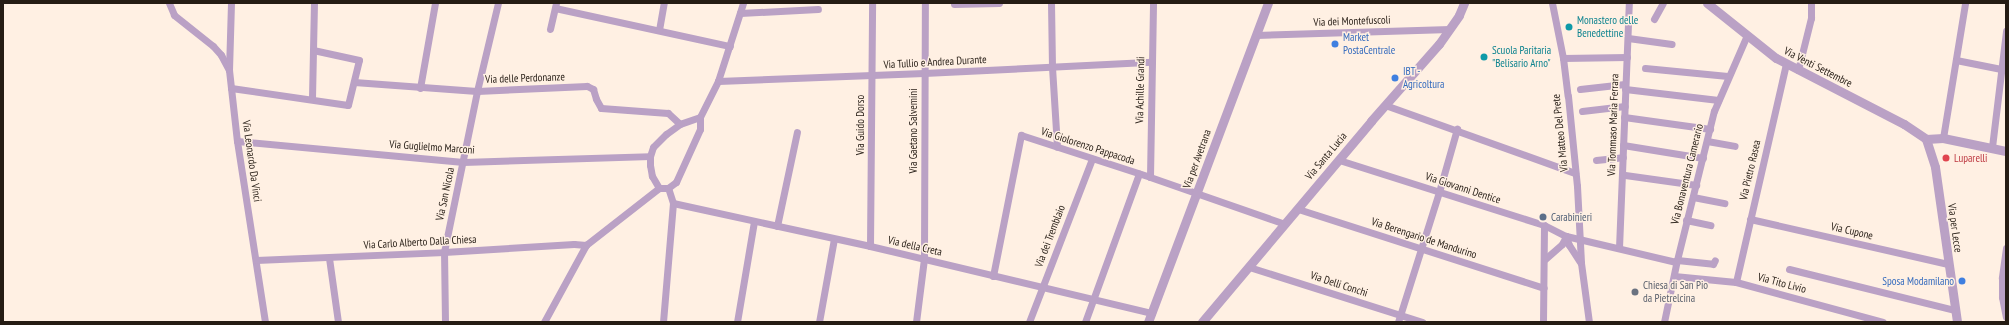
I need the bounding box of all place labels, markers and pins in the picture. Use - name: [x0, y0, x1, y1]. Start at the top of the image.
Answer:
- place label: Monastero delle Benedettine: [1577, 14, 1638, 40]
- marker: Monastero delle Benedettine: [1564, 22, 1574, 32]
- place label: Market PostaCentrale: [1343, 31, 1395, 57]
- marker: Market PostaCentrale: [1330, 39, 1340, 49]
- place label: Scuola Paritaria "Belisario Arno": [1492, 44, 1551, 70]
- marker: Scuola Paritaria "Belisario Arno": [1479, 52, 1489, 62]
- place label: IBT - Agricoltura: [1403, 65, 1444, 91]
- marker: IBT - Agricoltura: [1390, 73, 1400, 83]
- place label: Luparelli: [1954, 151, 1987, 165]
- marker: Luparelli: [1941, 153, 1951, 163]
- place label: Carabinieri: [1551, 210, 1592, 224]
- marker: Carabinieri: [1538, 212, 1548, 222]
- place label: Sposa Modamilano: [1882, 274, 1954, 288]
- marker: Sposa Modamilano: [1957, 276, 1967, 286]
- place label: Chiesa di San Pio da Pietrelcina: [1643, 279, 1708, 305]
- marker: Chiesa di San Pio da Pietrelcina: [1630, 287, 1640, 297]

